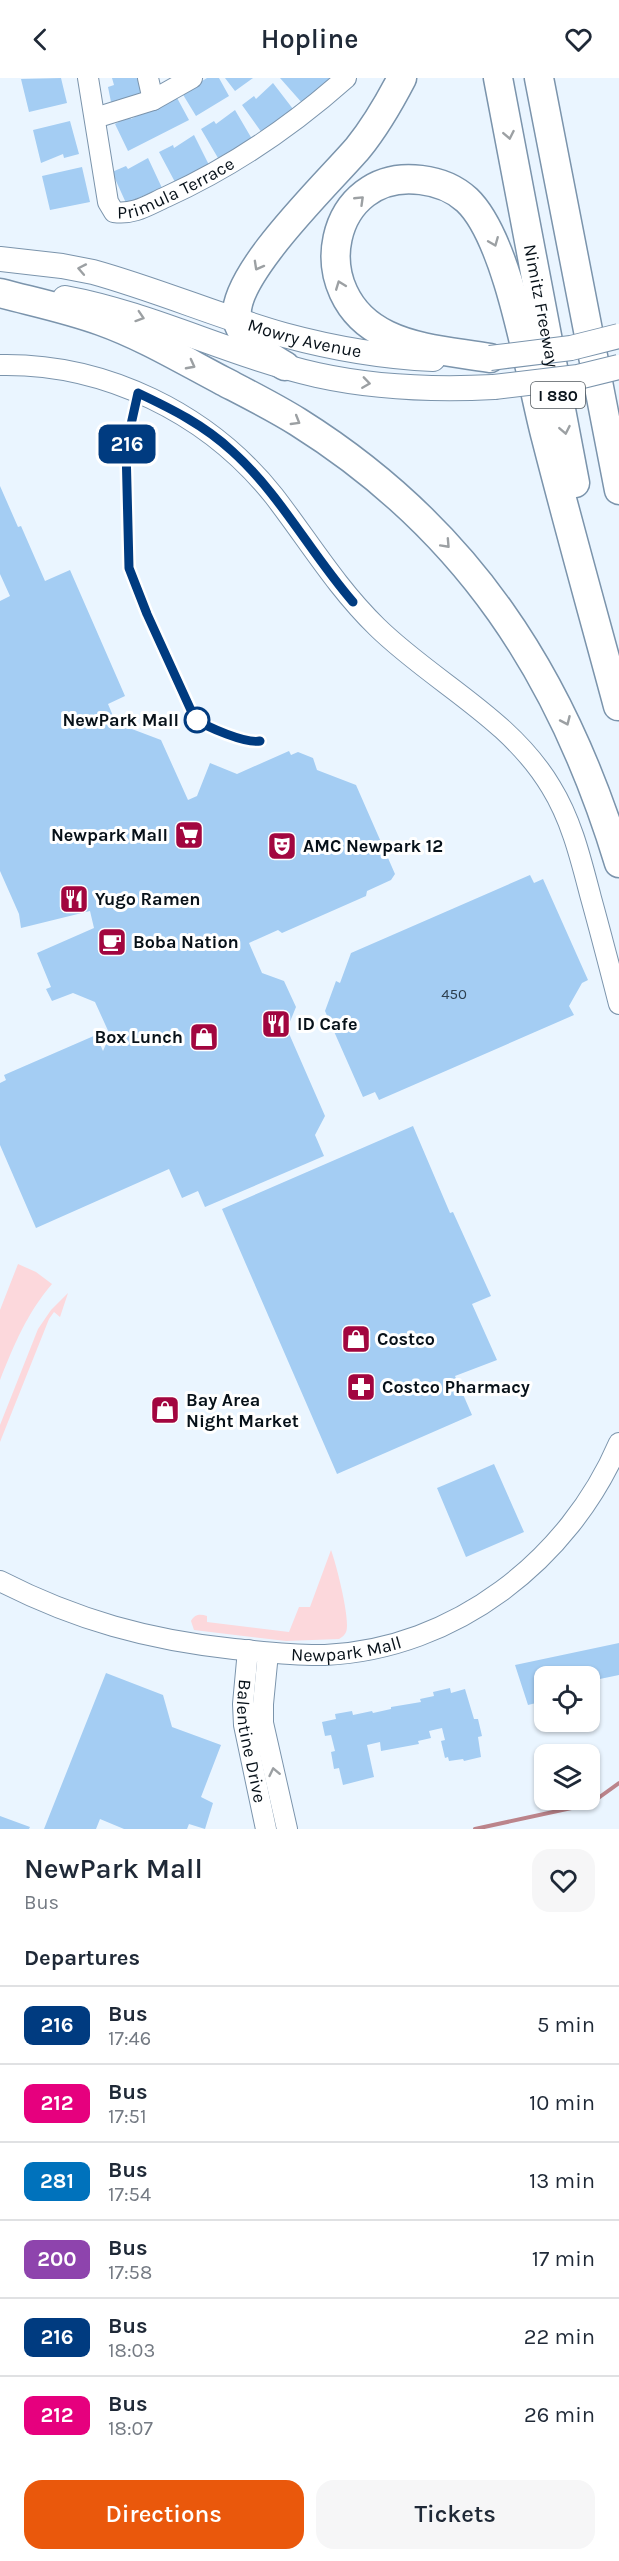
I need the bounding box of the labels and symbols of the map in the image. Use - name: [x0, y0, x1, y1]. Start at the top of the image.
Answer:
- one-way arrow: [502, 130, 515, 140]
- street label: Primula Terrace: [117, 152, 238, 224]
- one-way arrow: [353, 196, 363, 207]
- one-way arrow: [486, 237, 499, 247]
- street label: Nimitz Freeway: [519, 242, 564, 370]
- one-way arrow: [254, 260, 265, 271]
- one-way arrow: [77, 264, 87, 277]
- one-way arrow: [335, 280, 348, 291]
- one-way arrow: [134, 310, 145, 323]
- street label: Mowry Avenue: [245, 314, 363, 363]
- one-way arrow: [185, 358, 196, 369]
- one-way arrow: [361, 376, 370, 388]
- road number: I 880: [531, 382, 585, 408]
- one-way arrow: [290, 414, 300, 425]
- line badge: 216: [92, 424, 162, 464]
- one-way arrow: [558, 425, 571, 435]
- one-way arrow: [439, 537, 450, 548]
- marker: NewPark Mall: [184, 707, 210, 733]
- place label: NewPark Mall: [62, 709, 179, 731]
- one-way arrow: [558, 714, 570, 725]
- supermarket icon: Newpark Mall: [173, 819, 205, 851]
- place label: Newpark Mall: [51, 824, 168, 846]
- theatre icon: AMC Newpark 12: [266, 830, 298, 862]
- place label: AMC Newpark 12: [303, 835, 443, 857]
- restaurant icon: Yugo Ramen: [58, 883, 90, 915]
- place label: Yugo Ramen: [95, 888, 200, 910]
- cafe icon: Boba Nation: [96, 926, 128, 958]
- place label: Boba Nation: [133, 931, 239, 953]
- house number: 450: [441, 985, 467, 1003]
- restaurant icon: ID Cafe: [260, 1008, 292, 1040]
- place label: ID Cafe: [297, 1013, 357, 1035]
- shop icon: Box Lunch: [188, 1021, 220, 1053]
- place label: Box Lunch: [94, 1026, 183, 1048]
- shop icon: Costco: [340, 1323, 372, 1355]
- place label: Costco: [377, 1328, 435, 1350]
- pharmacy icon: Costco Pharmacy: [345, 1371, 377, 1403]
- place label: Costco Pharmacy: [382, 1376, 530, 1398]
- place label: Bay Area Night Market: [186, 1389, 299, 1432]
- shop icon: Bay Area Night Market: [149, 1394, 181, 1426]
- street label: Newpark Mall: [290, 1631, 404, 1666]
- street label: Balentine Drive: [232, 1678, 271, 1805]
- one-way arrow: [269, 1767, 282, 1777]

